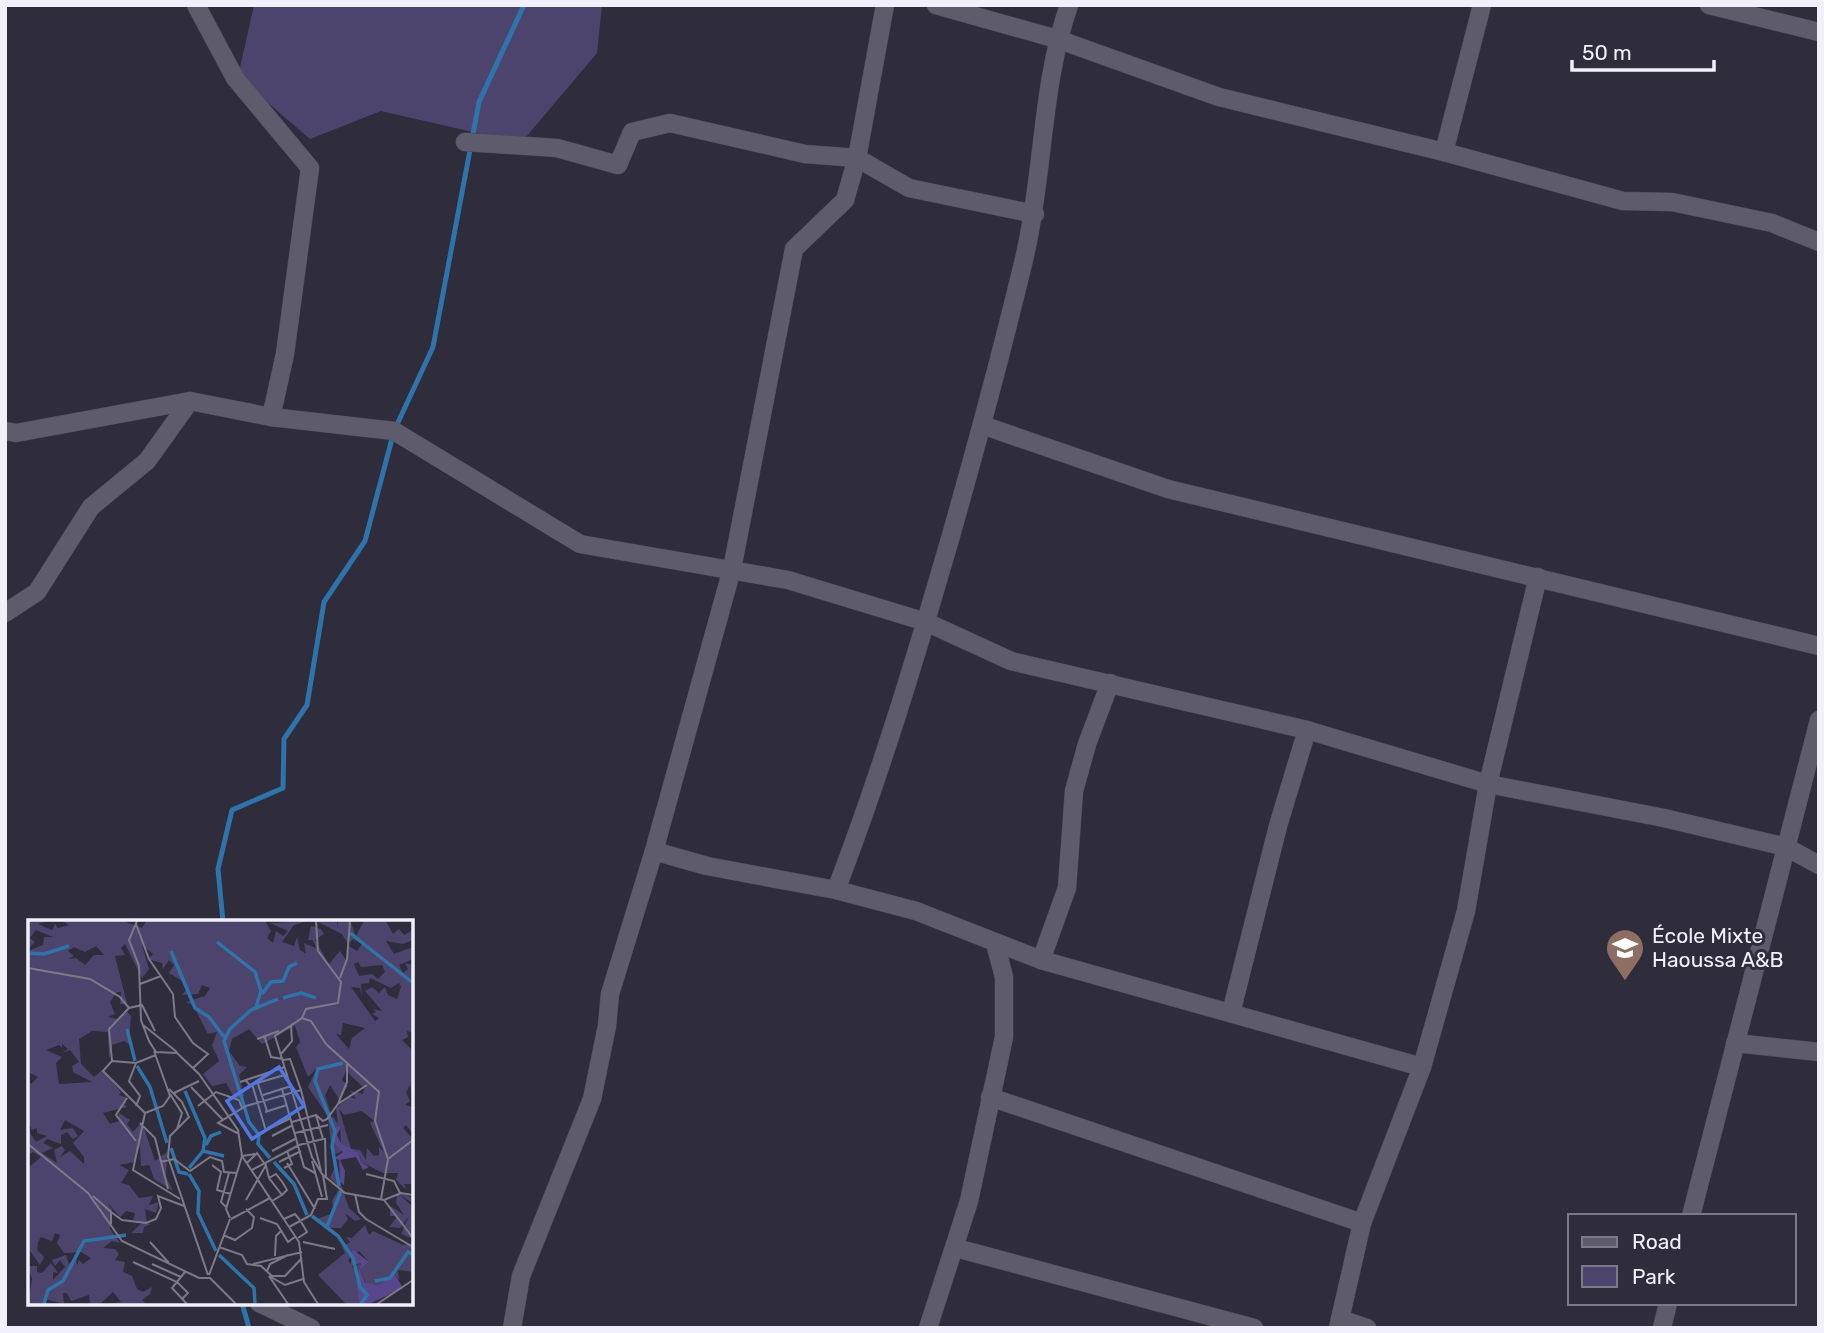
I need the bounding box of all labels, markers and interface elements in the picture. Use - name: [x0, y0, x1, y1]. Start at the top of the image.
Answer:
- scale bar: [1572, 28, 1714, 72]
- text: 50 m: [1582, 40, 1632, 65]
- inset map: [28, 920, 413, 1305]
- place label: École Mixte Haoussa A&B: [1652, 923, 1784, 972]
- school or university icon: École Mixte Haoussa A&B: [1604, 927, 1646, 982]
- legend: [1568, 1214, 1796, 1305]
- text: Road: [1632, 1229, 1682, 1254]
- text: Park: [1632, 1264, 1676, 1289]

